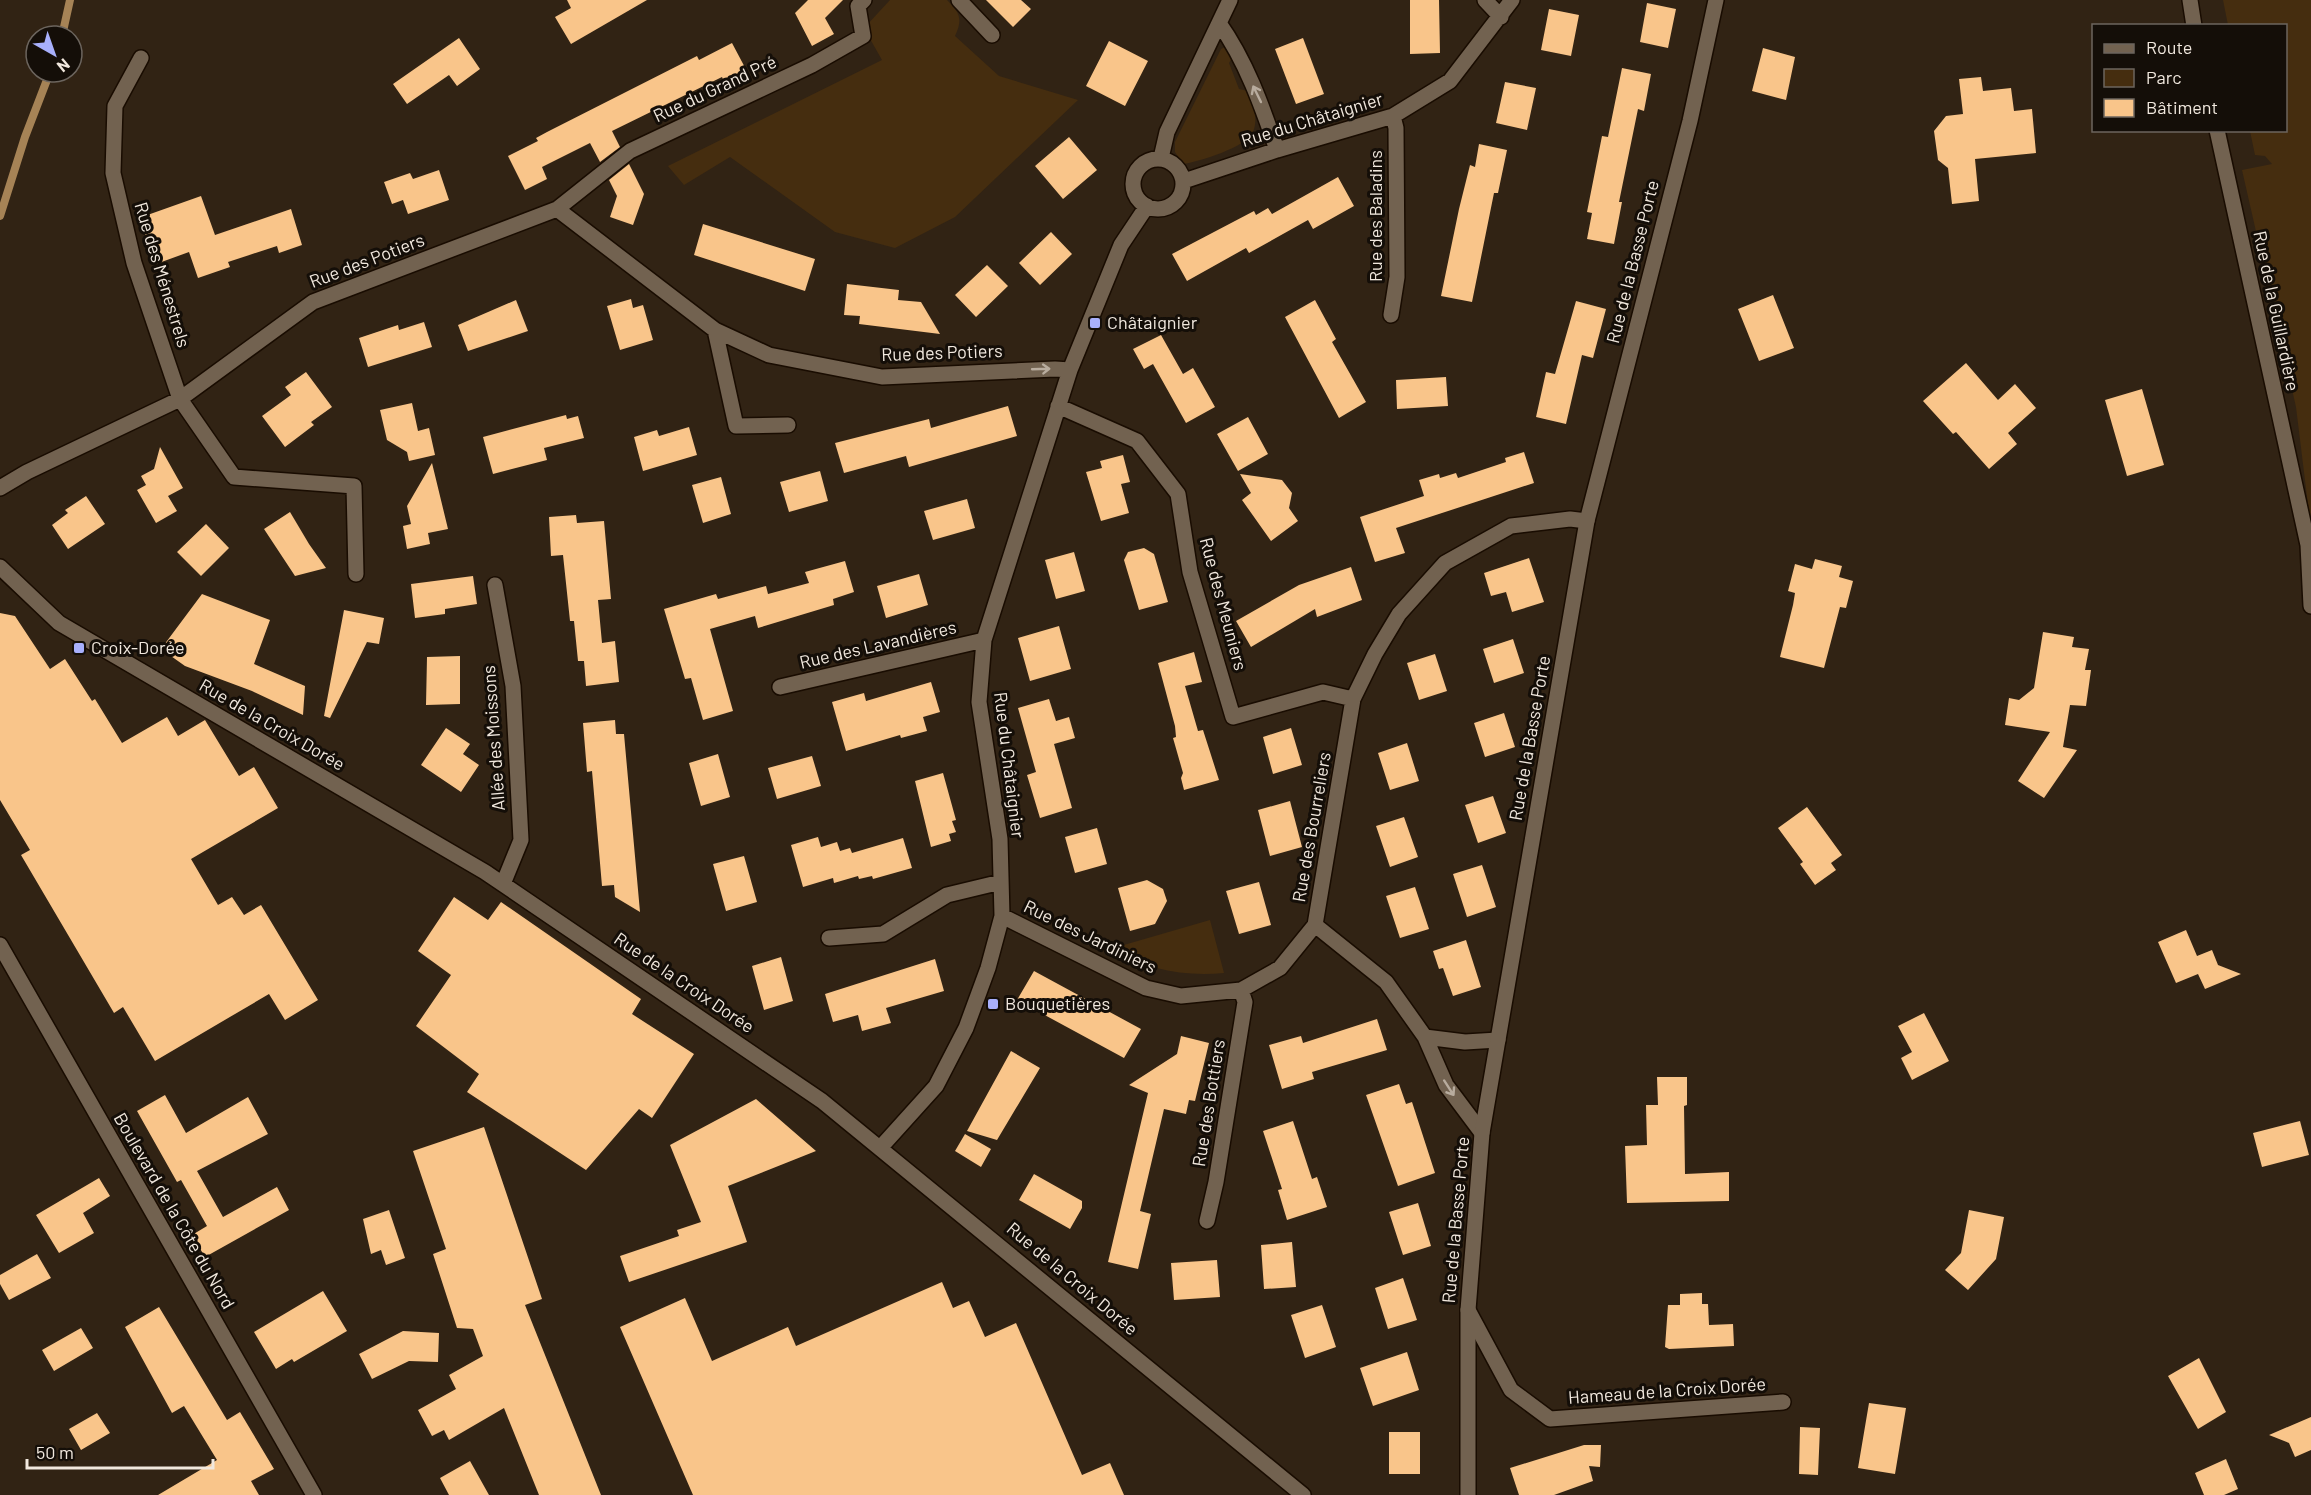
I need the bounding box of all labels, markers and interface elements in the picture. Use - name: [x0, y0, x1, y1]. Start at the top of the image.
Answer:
- north arrow: [24, 24, 84, 84]
- legend: [2092, 24, 2287, 132]
- text: Route: [2146, 36, 2192, 58]
- street label: Rue du Grand Pré: [649, 50, 780, 126]
- text: N: [54, 55, 74, 77]
- text: Parc: [2146, 66, 2182, 88]
- one-way arrow: [1251, 86, 1263, 104]
- street label: Rue du Châtaignier: [1238, 87, 1386, 151]
- text: Bâtiment: [2146, 96, 2218, 118]
- street label: Rue des Baladins: [1364, 150, 1386, 282]
- street label: Rue de la Basse Porte: [1601, 178, 1663, 346]
- street label: Rue des Ménestrels: [130, 199, 196, 350]
- street label: Rue des Potiers: [306, 228, 427, 292]
- street label: Rue de la Guillardière: [2249, 229, 2305, 393]
- place label: Châtaignier: [1107, 311, 1198, 333]
- marker: Châtaignier: [1088, 316, 1102, 330]
- street label: Rue des Potiers: [881, 339, 1003, 365]
- one-way arrow: [1030, 364, 1050, 375]
- street label: Rue des Meuniers: [1196, 535, 1252, 673]
- street label: Rue des Lavandières: [797, 615, 958, 673]
- place label: Croix-Dorée: [91, 636, 185, 658]
- marker: Croix-Dorée: [72, 641, 86, 655]
- street label: Rue de la Basse Porte: [1504, 654, 1554, 822]
- street label: Allée des Moissons: [477, 664, 509, 812]
- street label: Rue de la Croix Dorée: [196, 674, 349, 775]
- street label: Rue du Châtaignier: [990, 691, 1030, 840]
- street label: Rue des Bourreliers: [1287, 750, 1335, 904]
- street label: Rue des Jardiniers: [1021, 894, 1160, 978]
- street label: Rue de la Croix Dorée: [610, 927, 759, 1037]
- place label: Bouquetières: [1005, 992, 1110, 1014]
- marker: Bouquetières: [986, 997, 1000, 1011]
- street label: Rue des Bottiers: [1187, 1038, 1229, 1168]
- one-way arrow: [1443, 1079, 1455, 1095]
- street label: Boulevard de la Côte du Nord: [110, 1108, 240, 1313]
- street label: Rue de la Basse Porte: [1437, 1136, 1473, 1304]
- street label: Rue de la Croix Dorée: [1003, 1217, 1143, 1339]
- street label: Hameau de la Croix Dorée: [1567, 1372, 1767, 1408]
- scale bar: [27, 1432, 213, 1470]
- text: 50 m: [36, 1441, 74, 1463]

